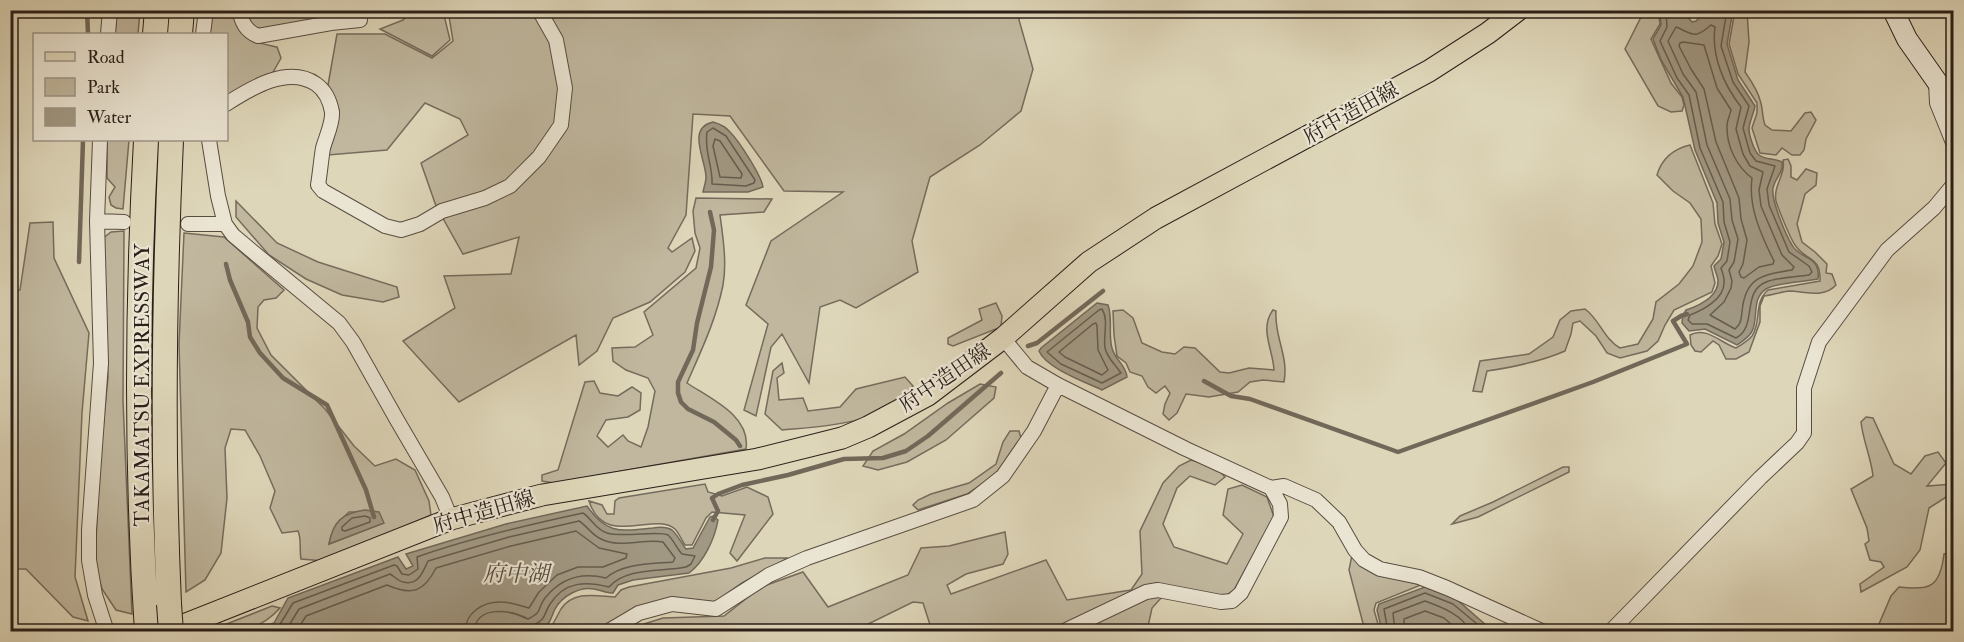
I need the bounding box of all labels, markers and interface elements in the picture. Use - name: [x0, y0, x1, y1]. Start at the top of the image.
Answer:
- legend: [33, 33, 228, 141]
- text: Road: [87, 46, 125, 69]
- text: Park: [87, 76, 120, 99]
- street label: 府中造田線: [1299, 76, 1403, 150]
- text: Water: [86, 106, 131, 129]
- street label: TAKAMATSU EXPRESSWAY: [129, 243, 156, 527]
- street label: 府中造田線: [894, 337, 996, 419]
- street label: 府中造田線: [430, 485, 538, 539]
- water label: 府中湖: [483, 560, 553, 588]

